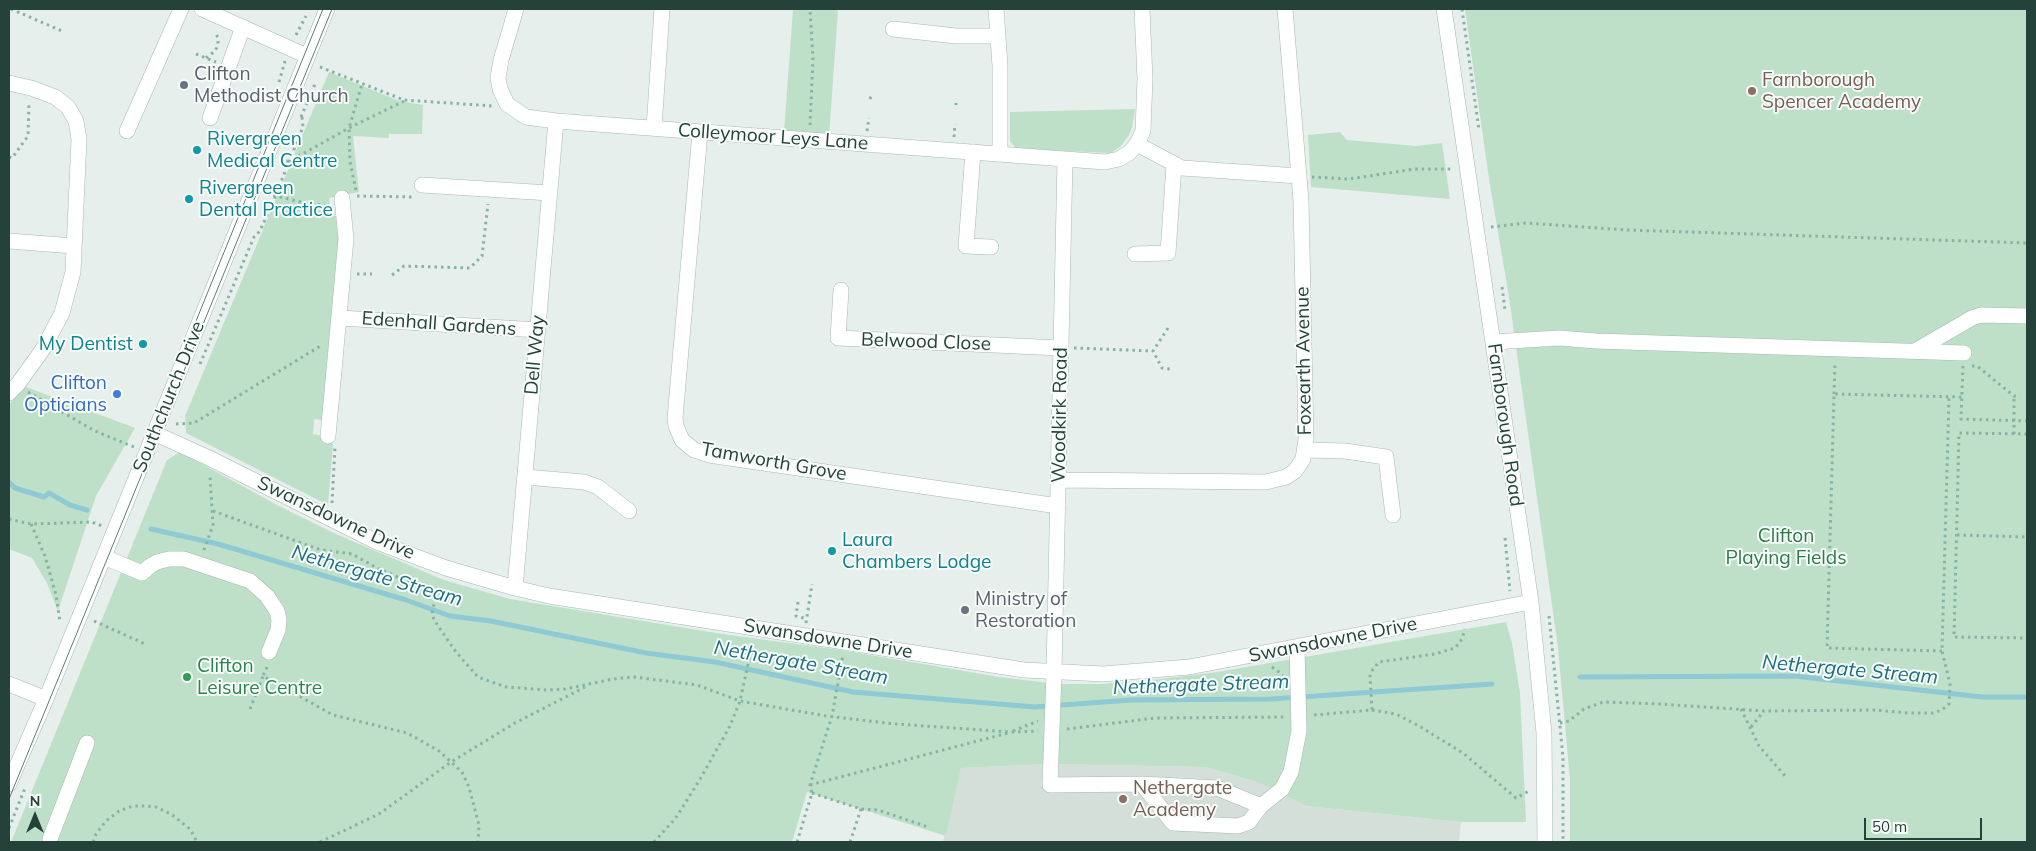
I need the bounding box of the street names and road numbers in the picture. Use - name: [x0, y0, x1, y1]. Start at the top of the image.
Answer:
- street label: Colleymoor Leys Lane: [677, 119, 869, 155]
- street label: Foxearth Avenue: [1291, 286, 1317, 436]
- street label: Edenhall Gardens: [361, 307, 517, 341]
- street label: Dell Way: [520, 314, 550, 396]
- street label: Southchurch Drive: [128, 318, 210, 476]
- street label: Belwood Close: [860, 328, 992, 356]
- street label: Farnborough Road: [1482, 342, 1528, 508]
- street label: Woodkirk Road: [1047, 347, 1073, 483]
- street label: Tamworth Grove: [700, 438, 848, 486]
- street label: Swansdowne Drive: [254, 472, 418, 564]
- street label: Swansdowne Drive: [1247, 613, 1419, 667]
- street label: Swansdowne Drive: [742, 614, 914, 664]

